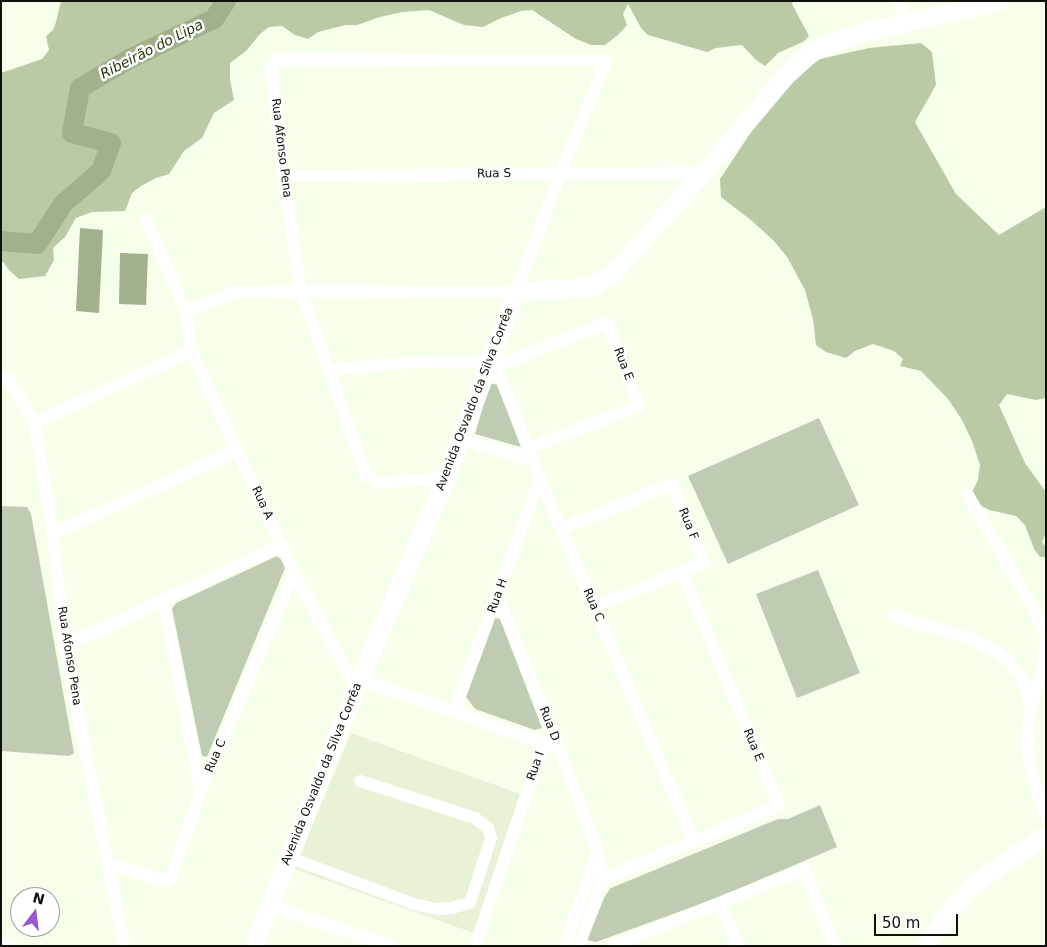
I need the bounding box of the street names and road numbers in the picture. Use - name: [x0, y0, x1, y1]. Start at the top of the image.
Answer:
- street label: Rua Afonso Pena: [268, 97, 294, 199]
- street label: Rua S: [477, 167, 511, 181]
- street label: Avenida Osvaldo da Silva Corrêa: [433, 305, 517, 493]
- street label: Rua E: [610, 345, 636, 383]
- street label: Rua A: [248, 484, 276, 522]
- street label: Rua F: [675, 506, 701, 542]
- street label: Rua H: [485, 577, 511, 615]
- street label: Rua C: [580, 586, 606, 624]
- street label: Rua Afonso Pena: [54, 605, 84, 707]
- street label: Avenida Osvaldo da Silva Corrêa: [279, 681, 365, 867]
- street label: Rua D: [536, 705, 562, 743]
- street label: Rua E: [740, 726, 766, 764]
- street label: Rua C: [203, 737, 229, 775]
- street label: Rua I: [524, 749, 548, 783]

